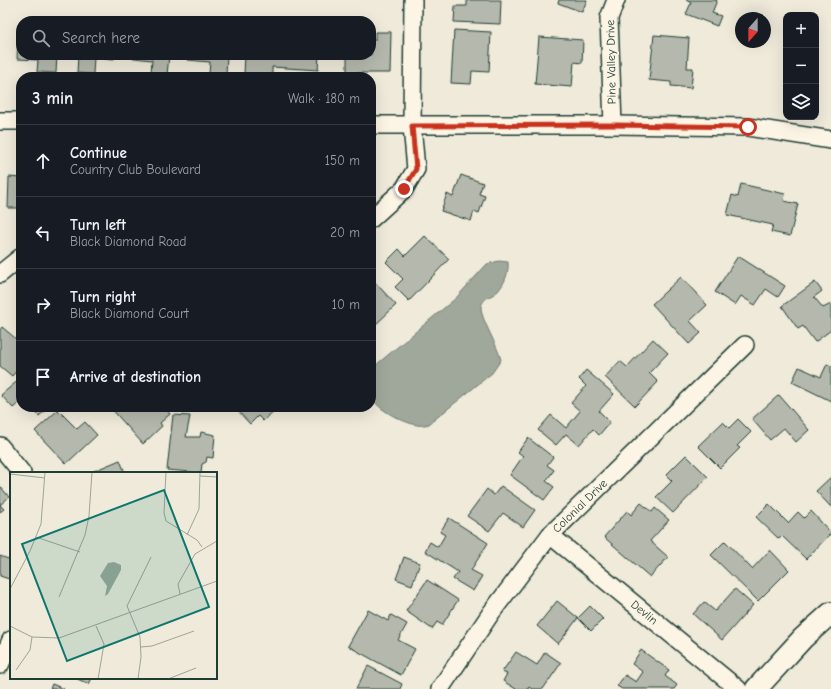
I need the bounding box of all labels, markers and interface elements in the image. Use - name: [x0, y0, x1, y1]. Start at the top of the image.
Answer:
- north arrow: [735, 12, 771, 48]
- map controls: [783, 12, 819, 120]
- button: +: [783, 12, 819, 48]
- search box: [16, 16, 376, 60]
- street label: Pine Valley Drive: [603, 20, 619, 104]
- icon: search: [30, 27, 52, 49]
- text: Search here: [62, 29, 140, 47]
- button: −: [783, 48, 819, 84]
- button: layers: [783, 84, 819, 120]
- text: 3 min: [32, 89, 73, 108]
- text: Walk · 180 m: [288, 91, 360, 106]
- route start: [739, 118, 757, 136]
- text: Continue: [70, 144, 127, 162]
- icon: ahead: [32, 150, 54, 172]
- text: 150 m: [325, 153, 360, 168]
- text: Country Club Boulevard: [70, 162, 201, 177]
- route end: [395, 180, 413, 198]
- text: Turn left: [70, 216, 126, 234]
- icon: left: [32, 222, 54, 244]
- text: 20 m: [330, 225, 360, 240]
- text: Black Diamond Road: [70, 234, 186, 249]
- text: Turn right: [70, 288, 136, 306]
- icon: right: [32, 294, 54, 316]
- text: 10 m: [332, 297, 360, 312]
- text: Black Diamond Court: [70, 306, 189, 321]
- icon: arrive: [32, 366, 54, 388]
- text: Arrive at destination: [70, 368, 201, 386]
- inset map: [10, 472, 217, 679]
- street label: Colonial Drive: [550, 476, 610, 536]
- street label: Devlin: [628, 597, 661, 627]

